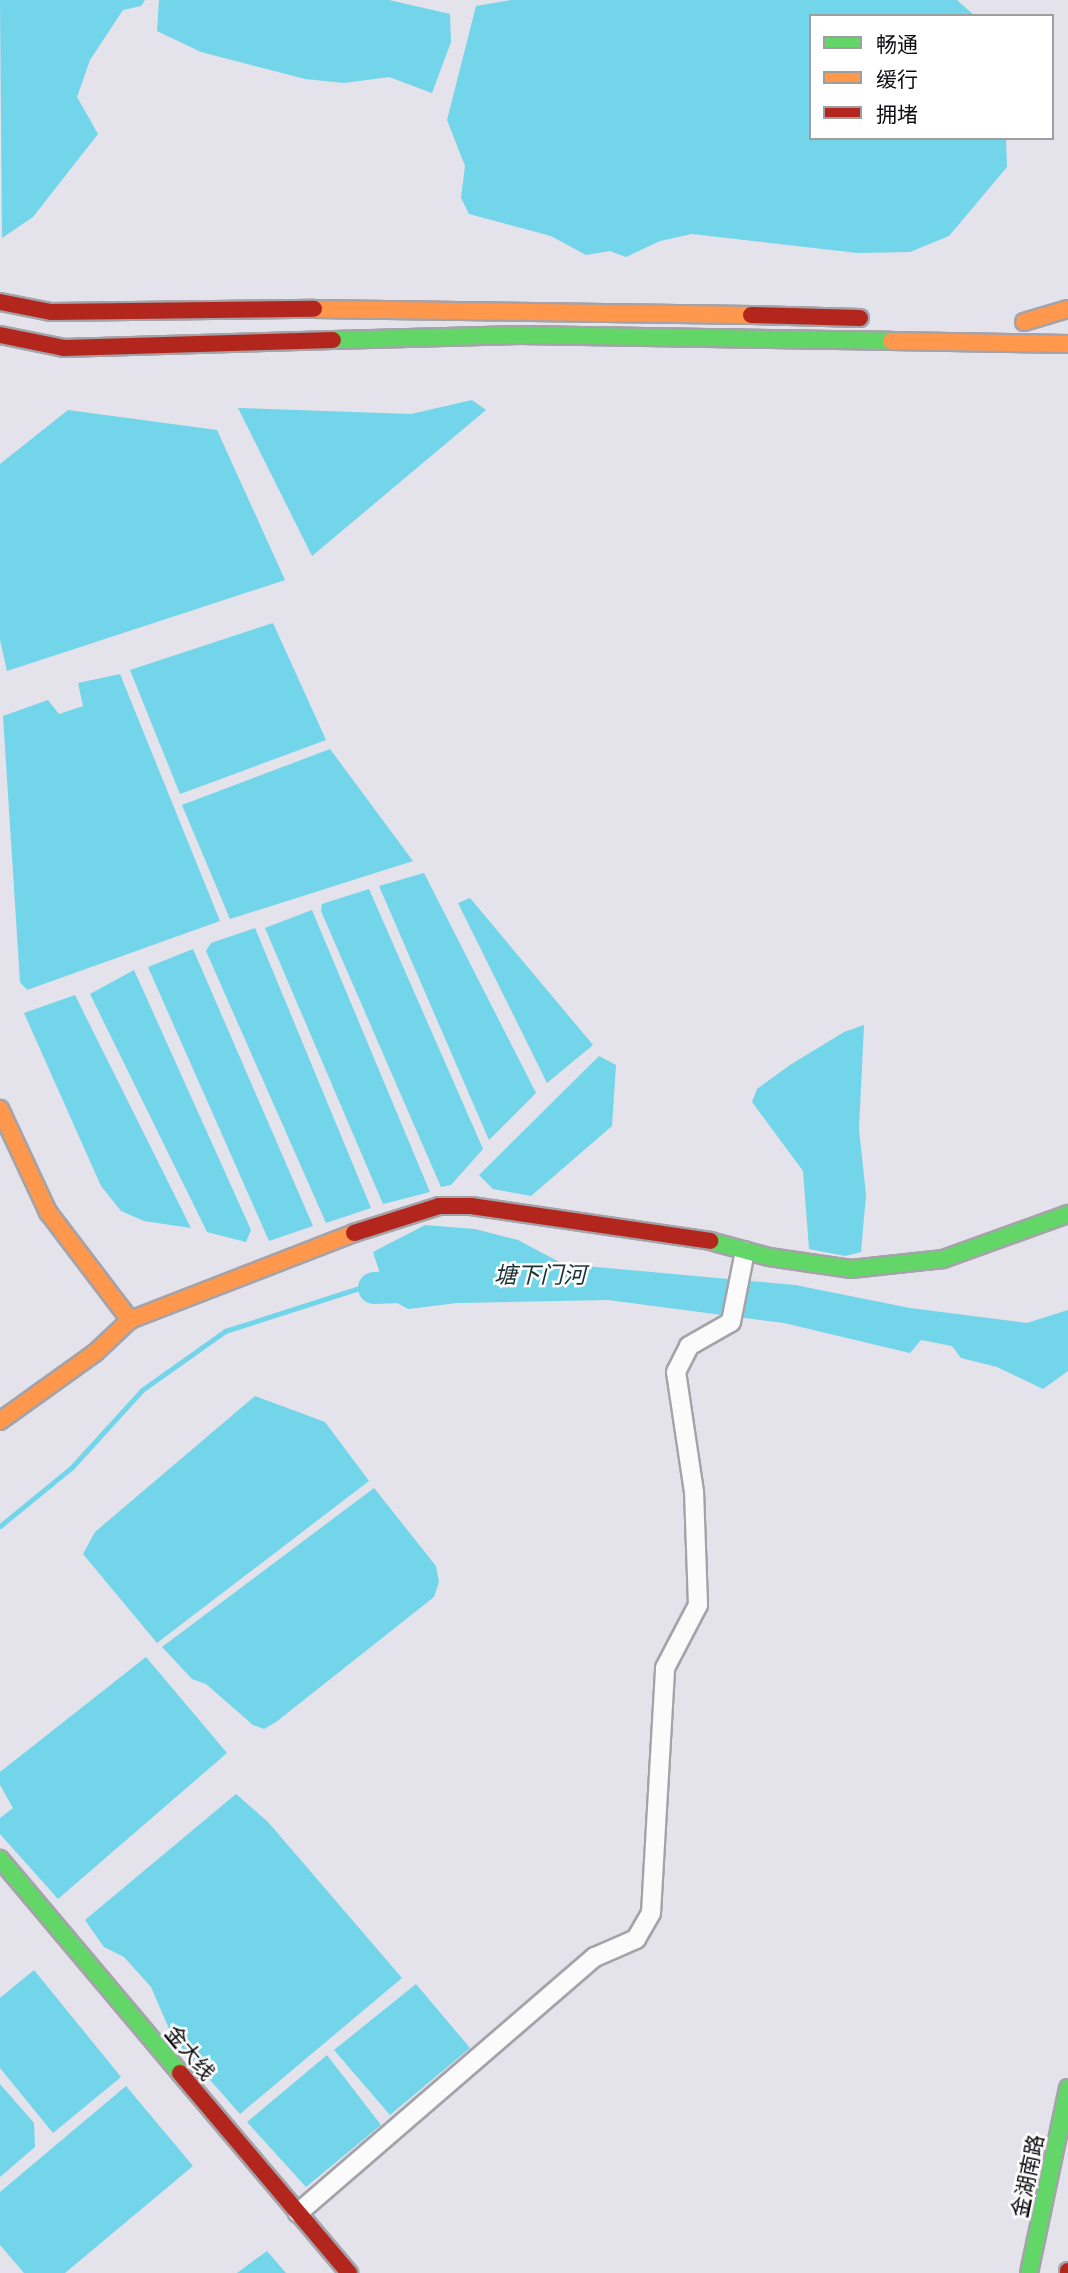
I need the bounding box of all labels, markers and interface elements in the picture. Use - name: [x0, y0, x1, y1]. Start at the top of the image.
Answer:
- legend: [809, 14, 1054, 140]
- text: 畅通: [876, 33, 918, 57]
- text: 缓行: [876, 68, 918, 92]
- text: 拥堵: [876, 103, 918, 127]
- water label: 塘下门河: [494, 1261, 586, 1289]
- street label: 金大线: [160, 2021, 220, 2085]
- street label: 金湖南路: [1007, 2132, 1049, 2220]

